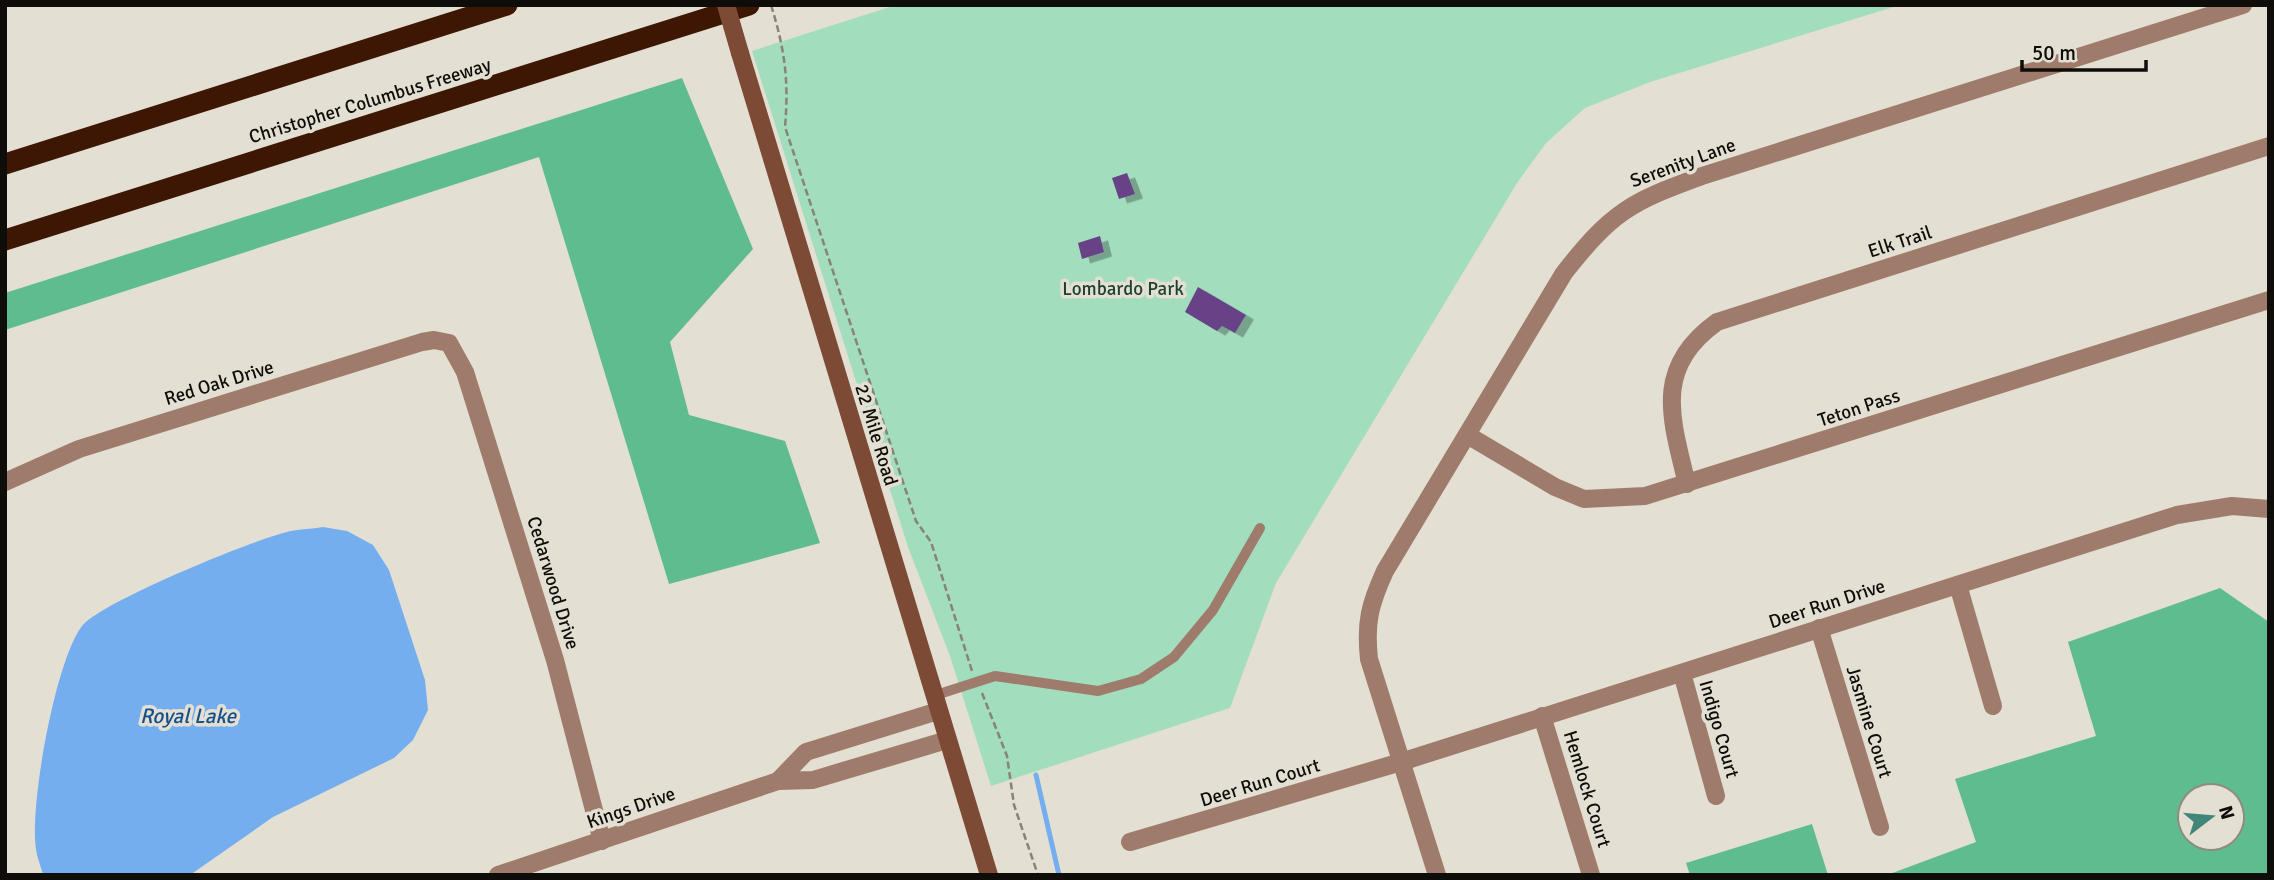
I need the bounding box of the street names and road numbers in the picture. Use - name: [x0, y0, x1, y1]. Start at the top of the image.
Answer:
- street label: Christopher Columbus Freeway: [246, 53, 494, 149]
- street label: Serenity Lane: [1627, 133, 1739, 193]
- street label: Elk Trail: [1865, 220, 1935, 264]
- street label: Red Oak Drive: [161, 355, 277, 411]
- street label: 22 Mile Road: [849, 381, 903, 489]
- street label: Teton Pass: [1815, 383, 1903, 433]
- street label: Cedarwood Drive: [521, 514, 585, 652]
- street label: Deer Run Drive: [1766, 574, 1888, 634]
- street label: Jasmine Court: [1841, 663, 1898, 781]
- street label: Indigo Court: [1694, 677, 1745, 781]
- street label: Hemlock Court: [1558, 728, 1616, 851]
- street label: Deer Run Court: [1197, 753, 1323, 813]
- street label: Kings Drive: [584, 782, 678, 834]

